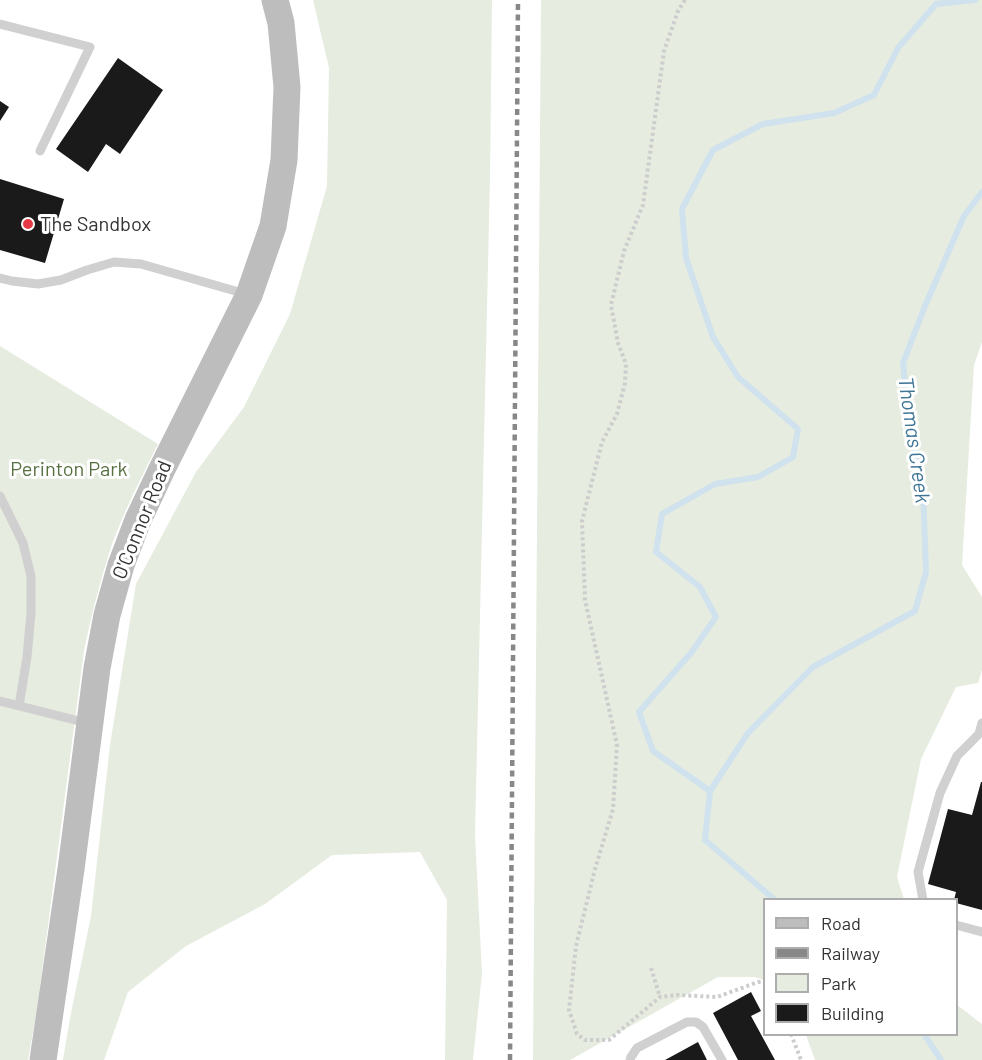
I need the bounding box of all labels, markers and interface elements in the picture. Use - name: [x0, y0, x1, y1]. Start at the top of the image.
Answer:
- place label: The Sandbox: [40, 212, 151, 236]
- marker: The Sandbox: [21, 217, 35, 231]
- water label: Thomas Creek: [893, 375, 935, 505]
- park label: Perinton Park: [10, 457, 128, 481]
- street label: O'Connor Road: [107, 457, 177, 583]
- legend: [763, 898, 958, 1036]
- text: Road: [821, 912, 861, 934]
- text: Railway: [821, 942, 880, 964]
- text: Park: [821, 972, 856, 994]
- text: Building: [821, 1002, 884, 1024]

